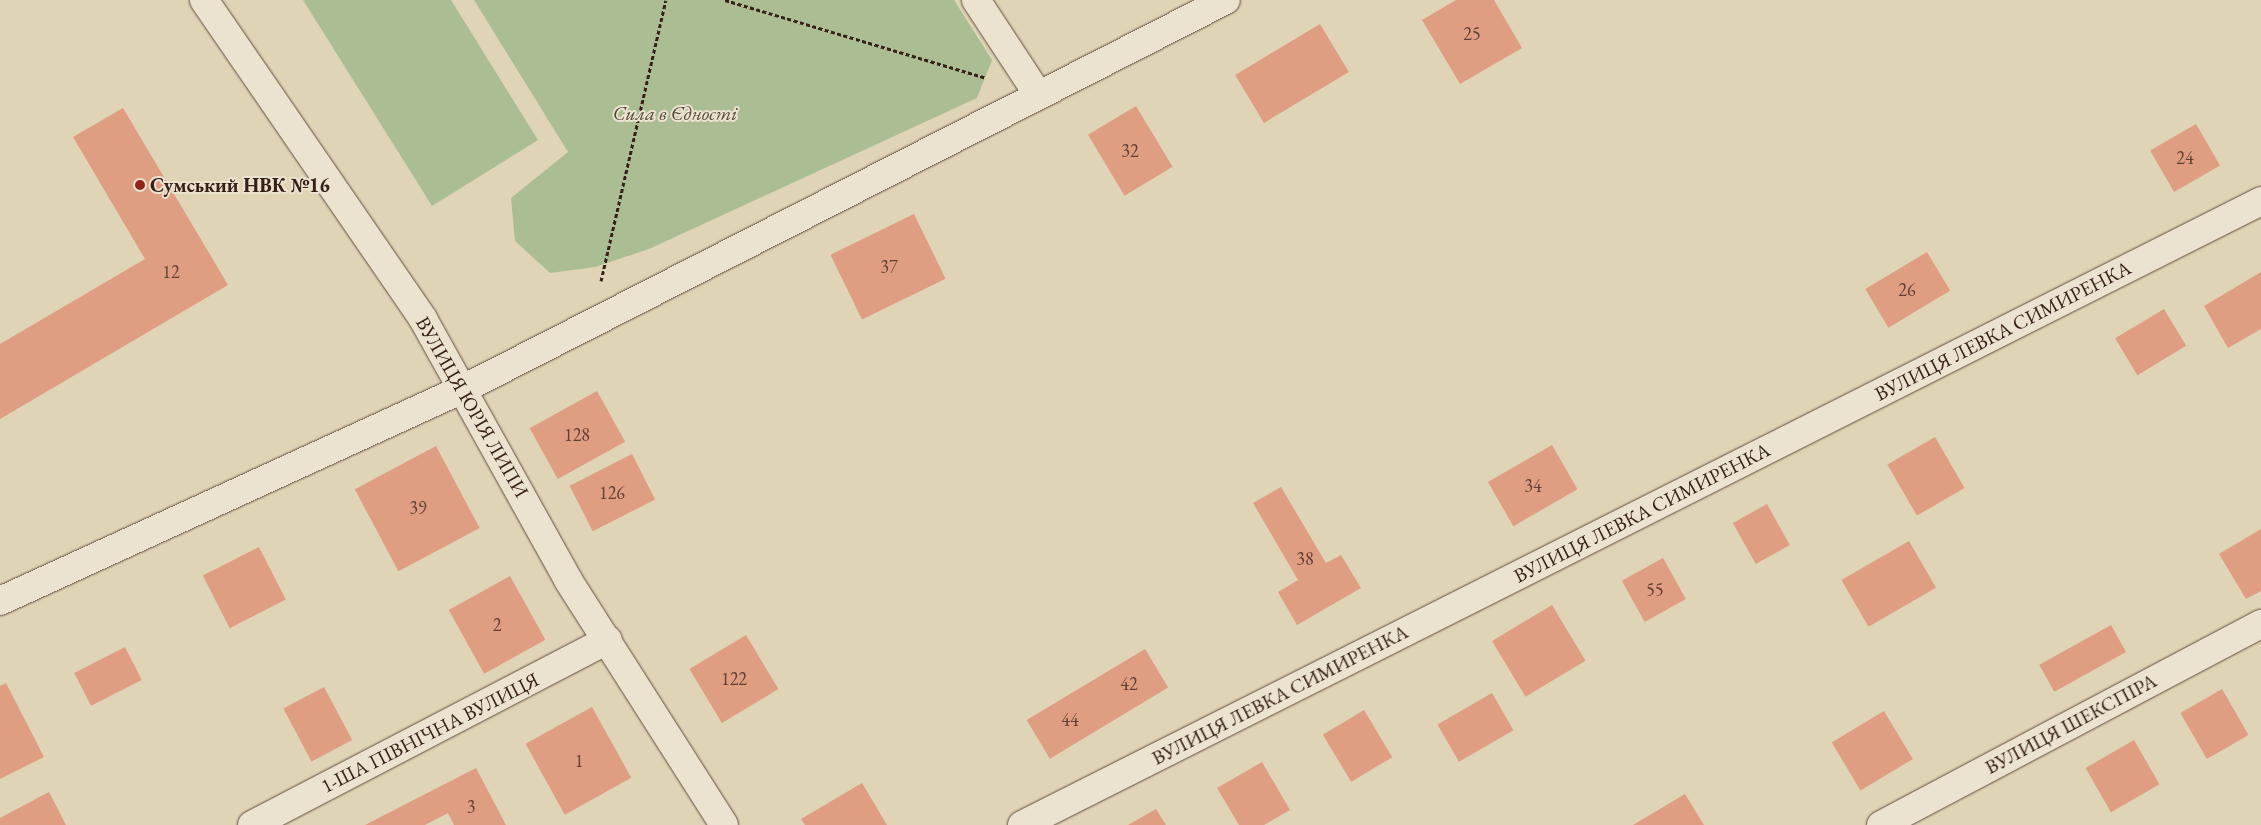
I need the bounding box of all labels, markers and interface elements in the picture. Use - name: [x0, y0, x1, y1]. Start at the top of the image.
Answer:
- house number: 25: [1463, 23, 1481, 45]
- park label: Сила в Єдності: [613, 101, 737, 125]
- house number: 32: [1121, 140, 1139, 162]
- house number: 24: [2176, 147, 2194, 169]
- place label: Сумський НВК №16: [150, 173, 330, 197]
- marker: Сумський НВК №16: [134, 179, 146, 191]
- house number: 37: [880, 256, 898, 278]
- street label: ВУЛИЦЯ ЛЕВКА СИМИРЕНКА: [1871, 256, 2135, 406]
- house number: 12: [162, 261, 180, 283]
- house number: 26: [1898, 279, 1916, 301]
- street label: ВУЛИЦЯ ЮРІЯ ЛИПИ: [410, 312, 534, 502]
- house number: 128: [564, 424, 590, 446]
- street label: ВУЛИЦЯ ЛЕВКА СИМИРЕНКА: [1510, 438, 1774, 588]
- house number: 34: [1524, 475, 1542, 497]
- house number: 126: [599, 482, 625, 504]
- house number: 39: [409, 497, 427, 519]
- house number: 38: [1296, 548, 1314, 570]
- house number: 55: [1646, 579, 1664, 601]
- house number: 2: [493, 614, 501, 636]
- street label: ВУЛИЦЯ ЛЕВКА СИМИРЕНКА: [1148, 620, 1412, 770]
- street label: 1-ША ПІВНІЧНА ВУЛИЦЯ: [317, 668, 543, 798]
- house number: 122: [721, 668, 747, 690]
- street label: ВУЛИЦЯ ШЕКСПІРА: [1981, 669, 2161, 779]
- house number: 42: [1120, 673, 1138, 695]
- house number: 44: [1061, 709, 1079, 731]
- house number: 1: [575, 750, 583, 772]
- house number: 3: [467, 796, 475, 818]

